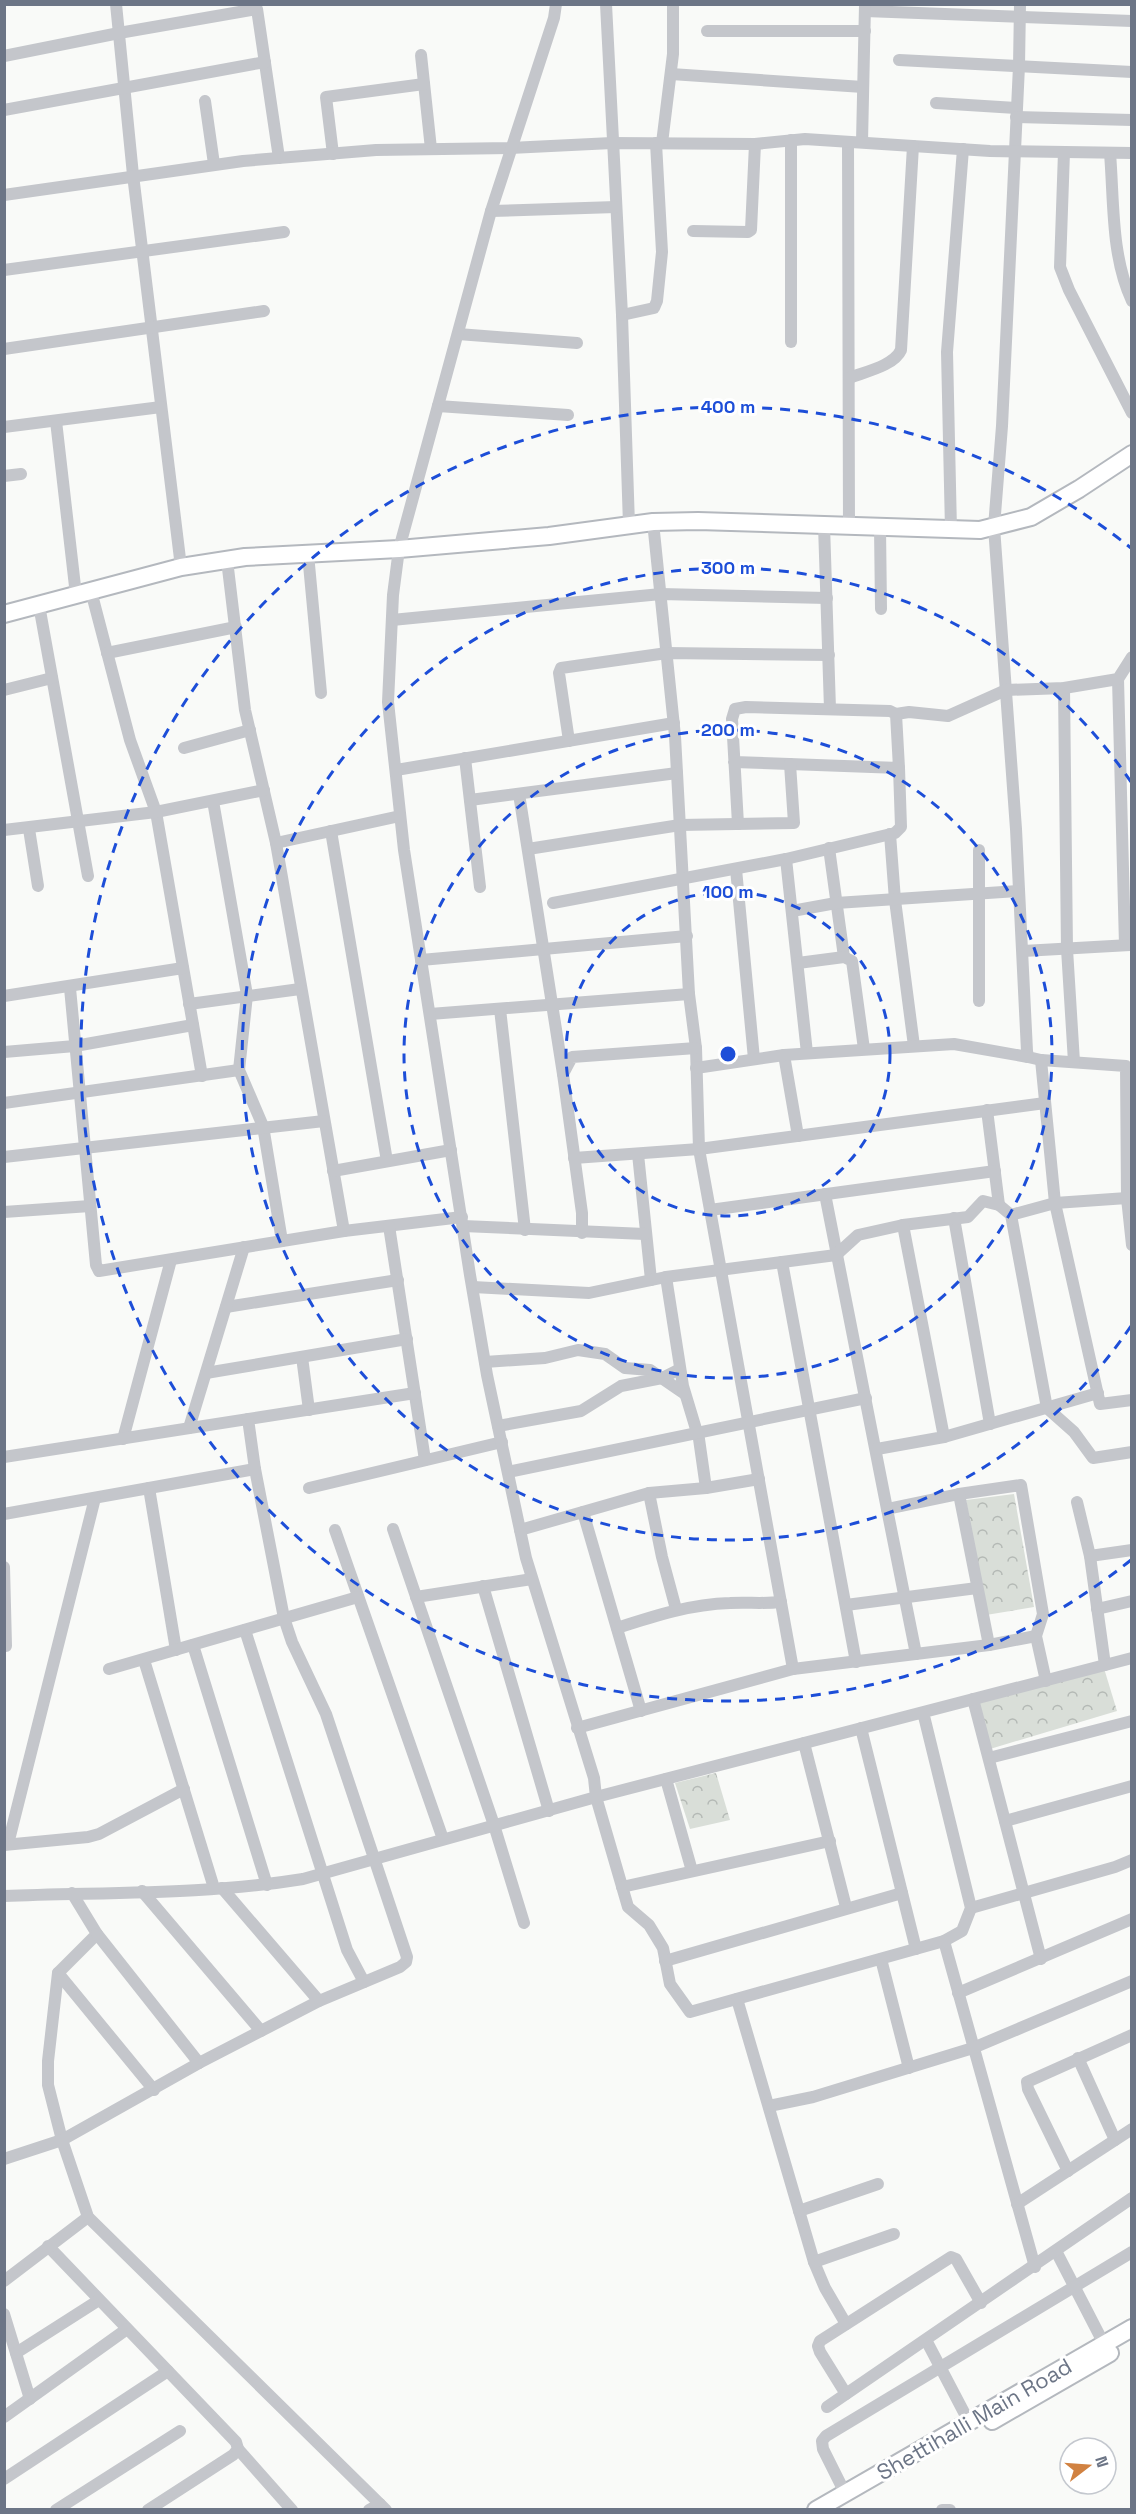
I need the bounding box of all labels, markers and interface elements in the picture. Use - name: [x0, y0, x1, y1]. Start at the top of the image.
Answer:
- text: 400 m: [701, 395, 755, 418]
- text: 300 m: [701, 556, 755, 579]
- text: 200 m: [701, 718, 755, 741]
- text: 100 m: [702, 880, 754, 903]
- centre of rings: [718, 1044, 738, 1064]
- street label: Shettihalli Main Road: [871, 2352, 1077, 2486]
- north arrow: [1058, 2436, 1118, 2496]
- text: N: [1090, 2454, 1113, 2470]

